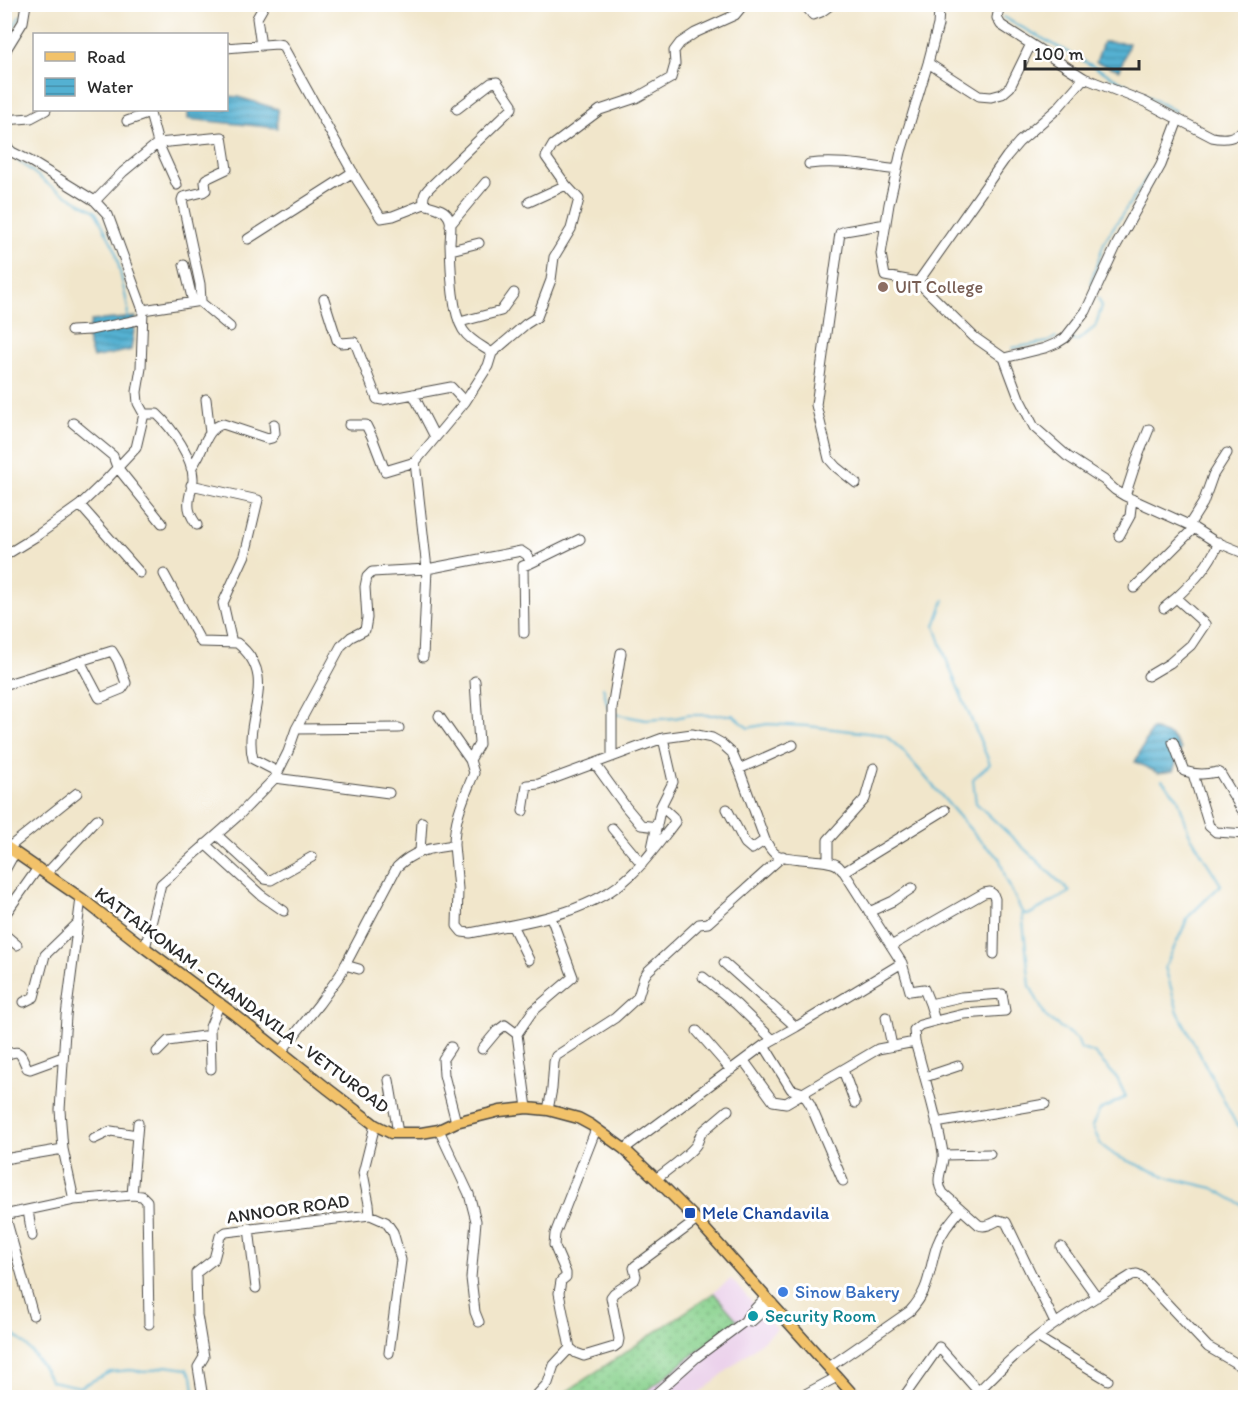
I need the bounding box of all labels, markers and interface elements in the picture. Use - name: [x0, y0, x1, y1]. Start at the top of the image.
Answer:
- legend: [33, 33, 228, 111]
- scale bar: [1025, 33, 1139, 71]
- text: 100 m: [1034, 43, 1084, 65]
- text: Road: [87, 46, 126, 68]
- text: Water: [87, 76, 133, 98]
- place label: UIT College: [895, 276, 983, 298]
- marker: UIT College: [876, 280, 890, 294]
- street label: KATTAIKONAM - CHANDAVILA - VETTUROAD: [91, 882, 393, 1118]
- street label: ANNOOR ROAD: [225, 1189, 351, 1229]
- place label: Mele Chandavila: [702, 1202, 830, 1224]
- marker: Mele Chandavila: [683, 1206, 697, 1220]
- place label: Sinow Bakery: [795, 1281, 900, 1303]
- marker: Sinow Bakery: [776, 1285, 790, 1299]
- place label: Security Room: [765, 1305, 877, 1327]
- marker: Security Room: [746, 1309, 760, 1323]

